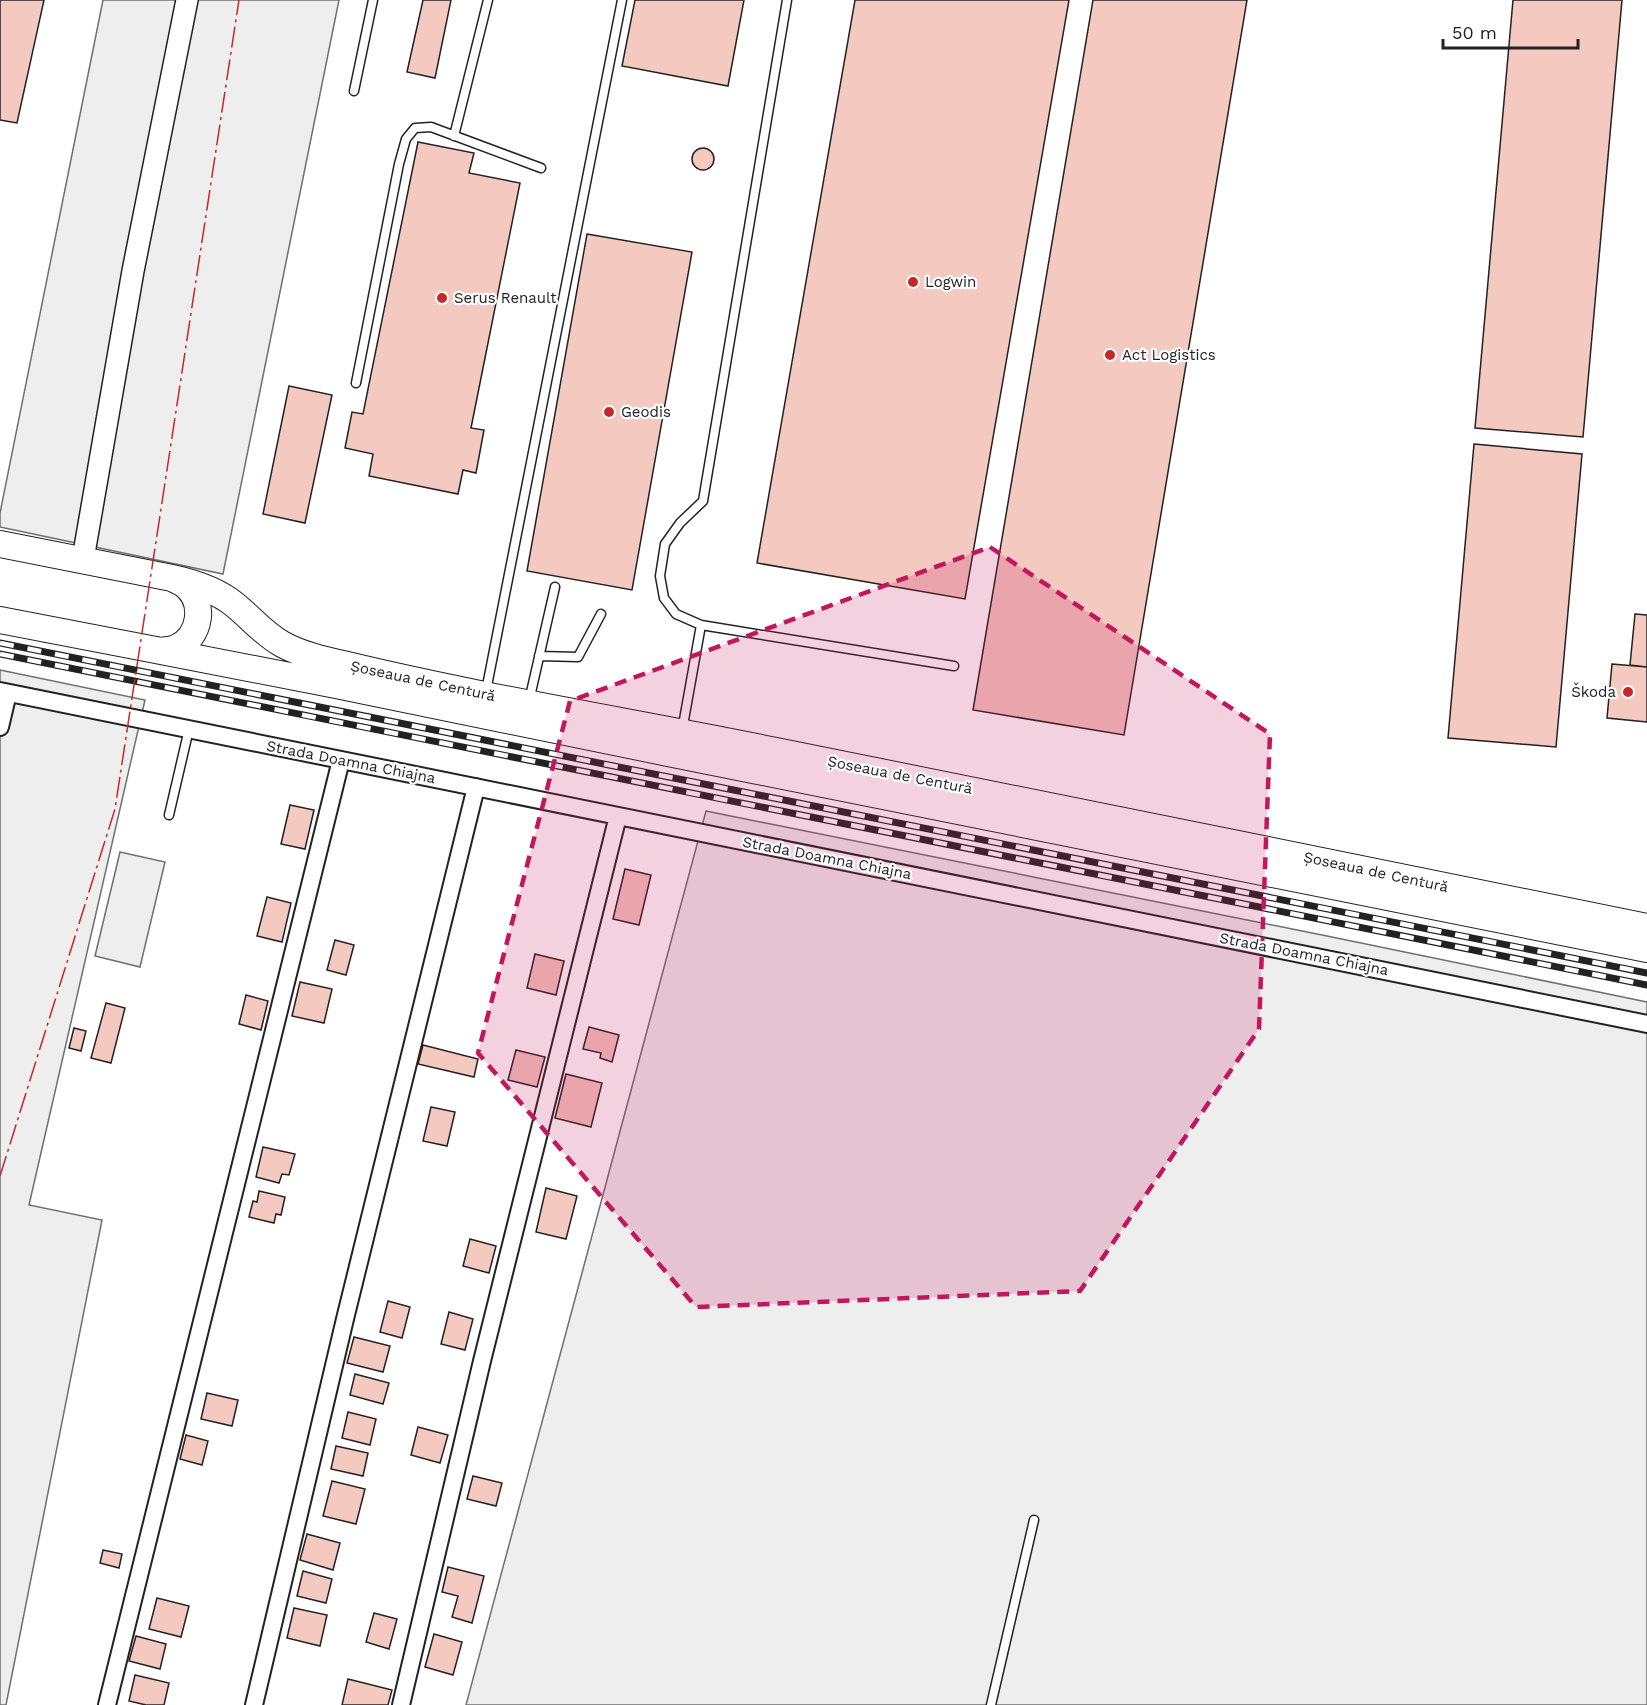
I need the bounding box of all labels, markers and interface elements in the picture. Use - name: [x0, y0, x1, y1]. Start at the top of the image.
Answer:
- scale bar: [1443, 12, 1578, 50]
- text: 50 m: [1452, 22, 1497, 43]
- place label: Logwin: [925, 273, 976, 291]
- marker: Logwin: [906, 275, 920, 289]
- place label: Serus Renault: [454, 289, 557, 307]
- marker: Serus Renault: [435, 291, 449, 305]
- place label: Act Logistics: [1122, 346, 1216, 364]
- marker: Act Logistics: [1103, 348, 1117, 362]
- place label: Geodis: [621, 403, 671, 421]
- marker: Geodis: [602, 405, 616, 419]
- street label: Șoseaua de Centură: [349, 657, 497, 705]
- place label: Škoda: [1571, 682, 1617, 701]
- marker: Škoda: [1621, 685, 1635, 699]
- street label: Strada Doamna Chiajna: [265, 737, 438, 787]
- street label: Șoseaua de Centură: [826, 752, 975, 798]
- street label: Strada Doamna Chiajna: [741, 833, 914, 883]
- street label: Șoseaua de Centură: [1302, 848, 1450, 896]
- street label: Strada Doamna Chiajna: [1218, 929, 1391, 979]

